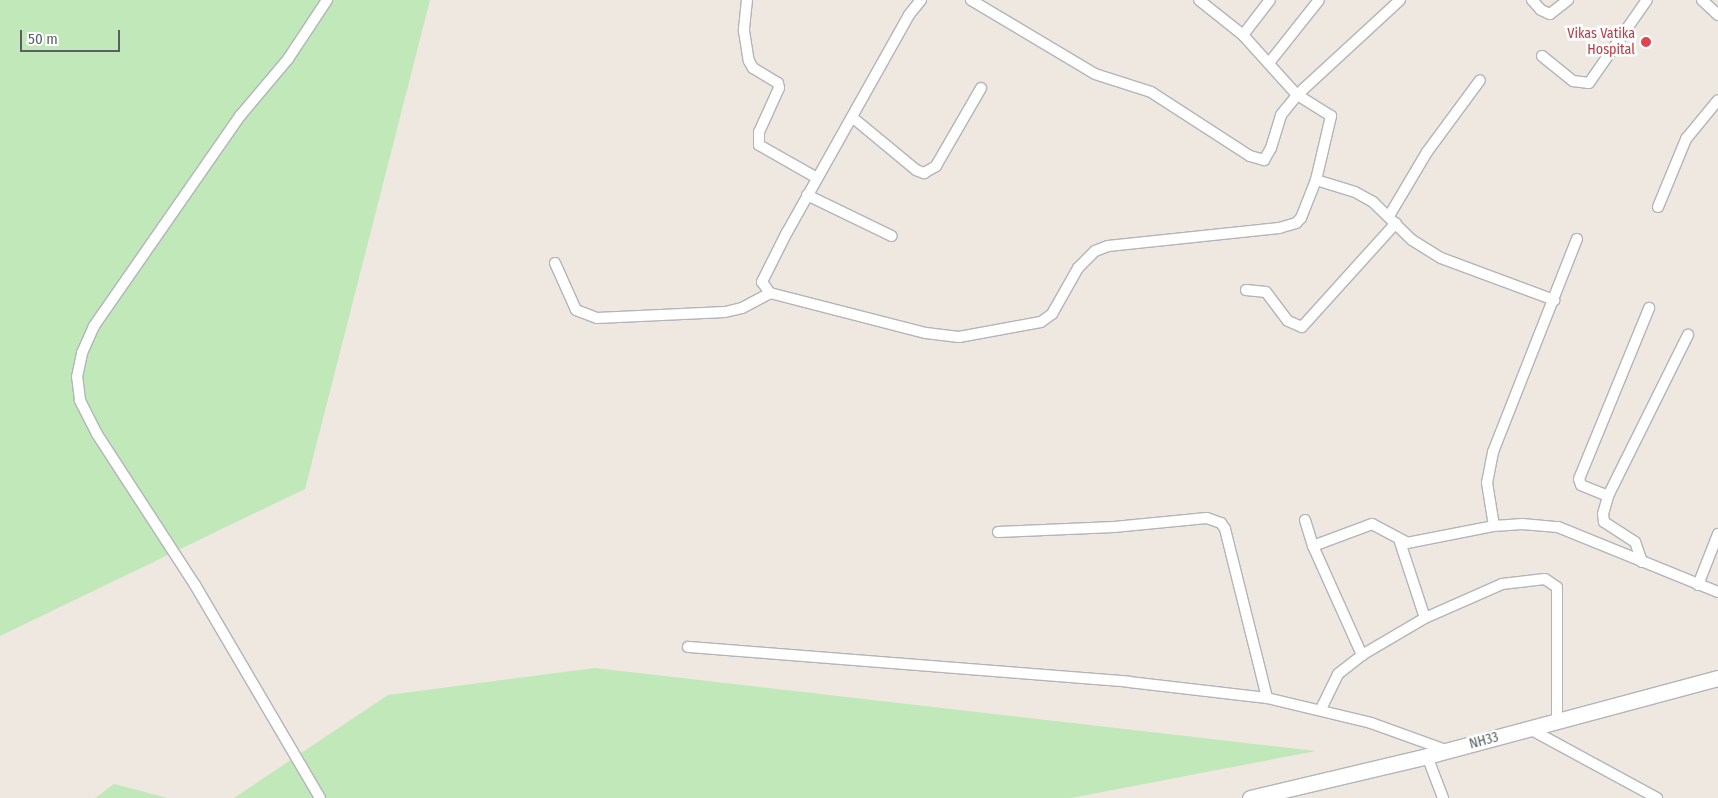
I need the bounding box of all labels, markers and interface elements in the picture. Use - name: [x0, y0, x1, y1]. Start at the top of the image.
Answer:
- scale bar: [22, 20, 122, 52]
- place label: Vikas Vatika Hospital: [1567, 26, 1635, 58]
- text: 50 m: [28, 30, 58, 48]
- marker: Vikas Vatika Hospital: [1639, 35, 1653, 49]
- street label: NH33: [1468, 729, 1500, 753]

